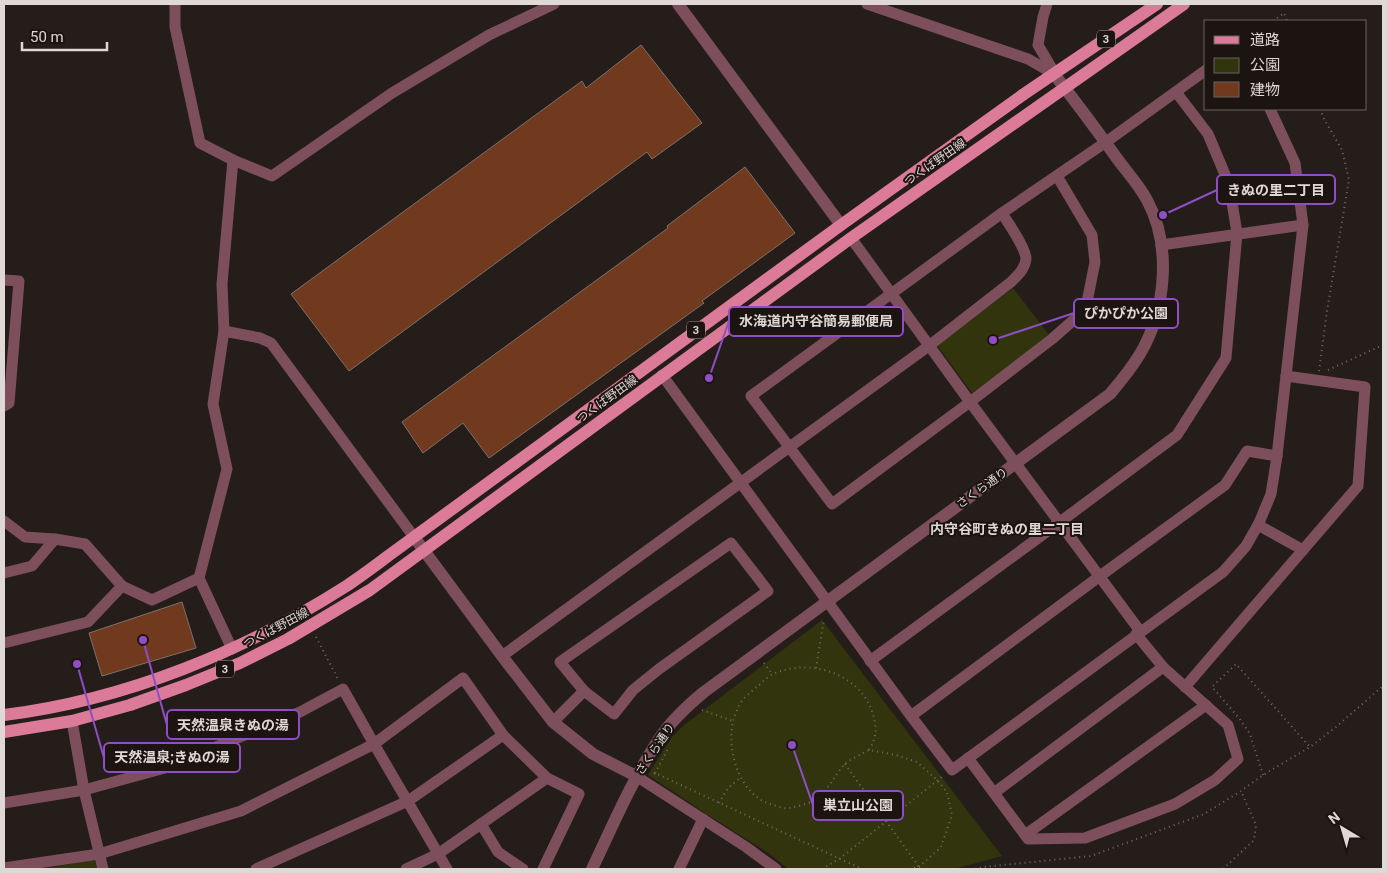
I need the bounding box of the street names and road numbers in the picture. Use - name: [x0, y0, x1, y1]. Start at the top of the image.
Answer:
- road number: 3: [1097, 30, 1115, 48]
- street label: つくば野田線: [901, 136, 969, 188]
- road number: 3: [687, 322, 705, 338]
- street label: つくば野田線: [574, 372, 640, 426]
- street label: さくら通り: [954, 465, 1010, 511]
- street label: つくば野田線: [241, 605, 311, 651]
- road number: 3: [216, 661, 234, 678]
- street label: さくら通り: [632, 720, 678, 778]

